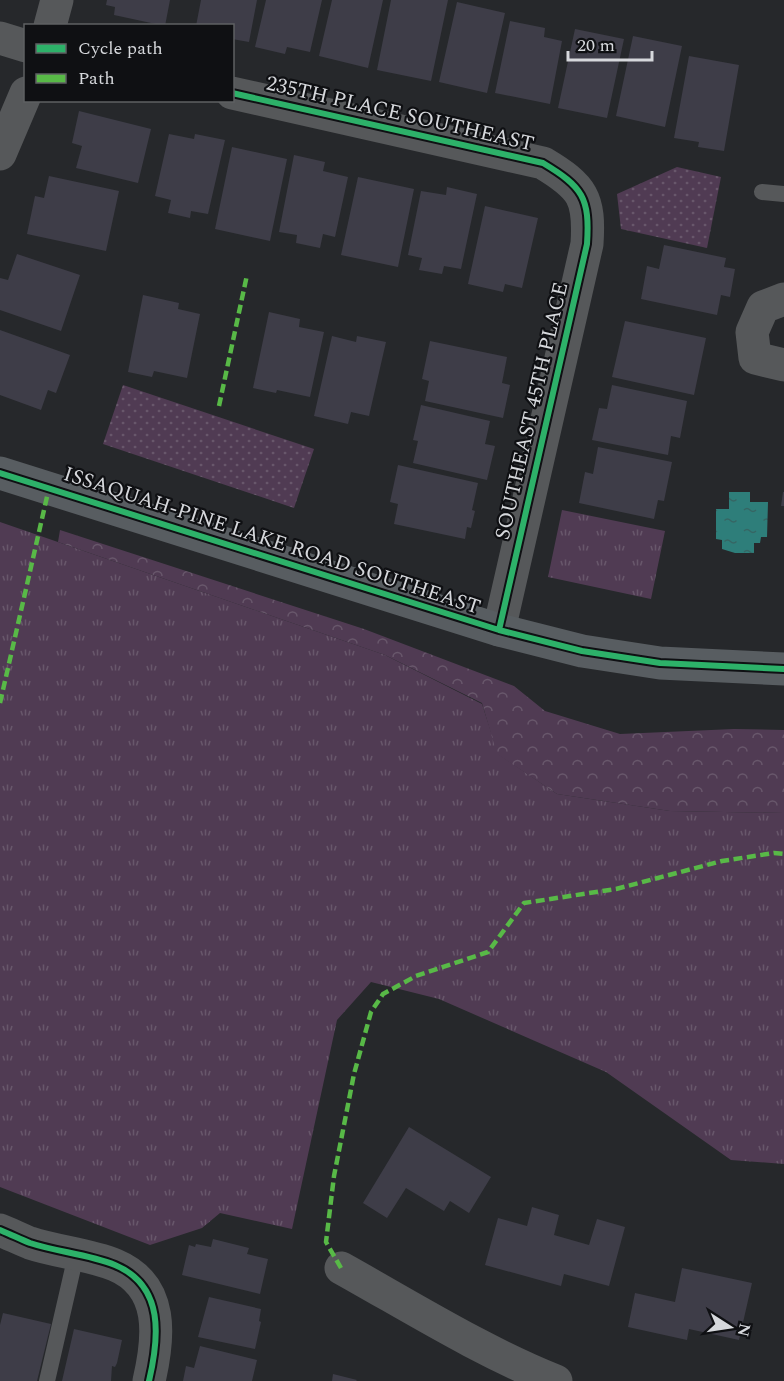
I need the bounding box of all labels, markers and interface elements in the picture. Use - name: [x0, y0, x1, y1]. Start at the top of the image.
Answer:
- legend: [24, 24, 234, 102]
- scale bar: [568, 24, 652, 62]
- text: 20 m: [577, 32, 615, 59]
- text: Cycle path: [78, 35, 163, 62]
- text: Path: [78, 65, 115, 92]
- street label: 235TH PLACE SOUTHEAST: [263, 68, 537, 160]
- street label: SOUTHEAST 45TH PLACE: [487, 279, 577, 543]
- street label: ISSAQUAH-PINE LAKE ROAD SOUTHEAST: [59, 458, 485, 624]
- north arrow: [700, 1297, 760, 1357]
- text: N: [731, 1321, 757, 1339]

